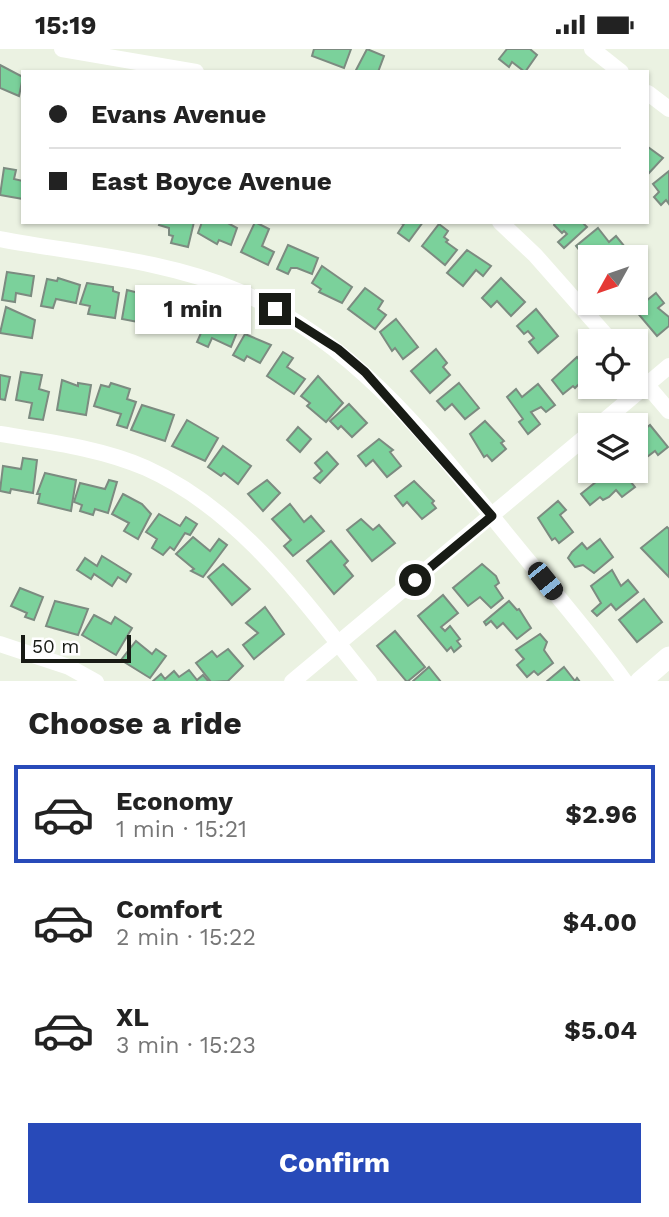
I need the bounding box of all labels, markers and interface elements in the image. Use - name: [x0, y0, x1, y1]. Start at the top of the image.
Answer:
- text: 15:19: [35, 10, 96, 40]
- text: Evans Avenue: [91, 99, 266, 129]
- text: East Boyce Avenue: [91, 166, 332, 196]
- north arrow: [578, 245, 648, 315]
- map controls: [578, 245, 648, 483]
- callout: 1 min: [135, 285, 250, 333]
- route end: [259, 293, 291, 325]
- text: 1 min: [163, 296, 223, 323]
- button: locate: [578, 329, 648, 399]
- button: layers: [578, 413, 648, 483]
- car: [524, 558, 567, 604]
- route start: [399, 564, 431, 596]
- scale bar: [21, 633, 131, 664]
- text: 50 m: [32, 635, 79, 658]
- text: Choose a ride: [28, 704, 242, 742]
- icon: car: [32, 783, 95, 846]
- text: Economy: [116, 786, 233, 816]
- text: $2.96: [565, 799, 637, 829]
- text: 1 min · 15:21: [116, 816, 247, 843]
- icon: car: [32, 891, 95, 954]
- text: Comfort: [116, 894, 222, 924]
- text: $4.00: [563, 907, 637, 937]
- text: 2 min · 15:22: [116, 924, 256, 951]
- icon: car: [32, 999, 95, 1062]
- text: XL: [116, 1002, 149, 1032]
- text: $5.04: [564, 1015, 637, 1045]
- text: 3 min · 15:23: [116, 1032, 256, 1059]
- button: Confirm: [28, 1123, 641, 1203]

